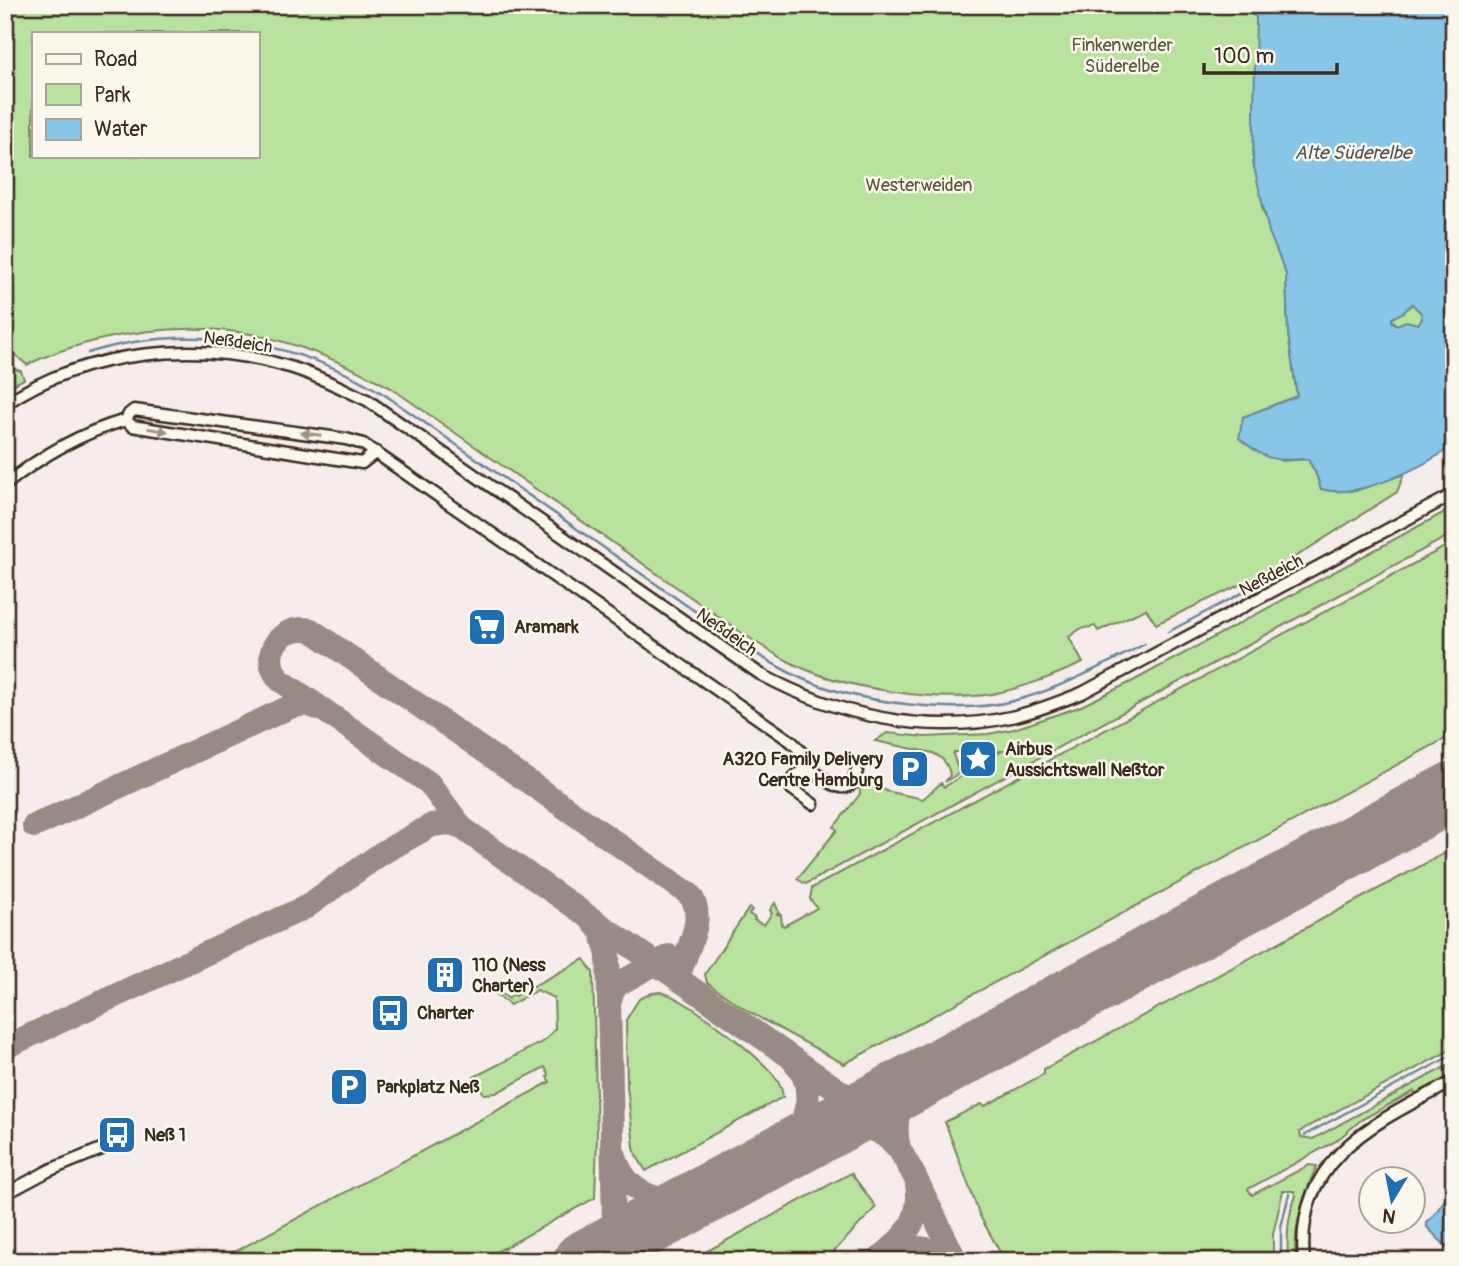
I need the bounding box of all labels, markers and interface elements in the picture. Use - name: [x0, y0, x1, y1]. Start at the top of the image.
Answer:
- legend: [32, 32, 259, 158]
- scale bar: [1204, 32, 1336, 76]
- park label: Finkenwerder Süderelbe: [1071, 34, 1173, 78]
- text: 100 m: [1214, 43, 1274, 70]
- text: Road: [94, 46, 138, 73]
- text: Park: [94, 82, 131, 109]
- text: Water: [94, 116, 148, 143]
- water label: Alte Süderelbe: [1295, 141, 1413, 165]
- park label: Westerweiden: [866, 174, 972, 197]
- street label: Neßdeich: [202, 326, 274, 359]
- one-way arrow: [147, 425, 169, 436]
- one-way arrow: [300, 429, 322, 440]
- street label: Neßdeich: [1235, 549, 1307, 602]
- street label: Neßdeich: [692, 603, 762, 662]
- supermarket icon: Aramark: [466, 606, 508, 648]
- place label: Aramark: [514, 616, 579, 639]
- place icon: Airbus Aussichtswall Neßtor: [957, 738, 999, 780]
- place label: Airbus Aussichtswall Neßtor: [1005, 738, 1165, 782]
- place label: A320 Family Delivery Centre Hamburg: [723, 748, 883, 792]
- parking icon: A320 Family Delivery Centre Hamburg: [889, 748, 931, 790]
- building icon: 110 (Ness Charter): [424, 954, 466, 996]
- place label: 110 (Ness Charter): [472, 954, 546, 998]
- bus stop icon: Charter: [369, 992, 411, 1034]
- place label: Charter: [417, 1002, 474, 1025]
- parking icon: Parkplatz Neß: [328, 1066, 370, 1108]
- place label: Parkplatz Neß: [376, 1076, 480, 1099]
- bus stop icon: Neß 1: [96, 1114, 138, 1156]
- place label: Neß 1: [144, 1124, 186, 1147]
- north arrow: [1358, 1164, 1428, 1234]
- text: N: [1381, 1203, 1398, 1229]

